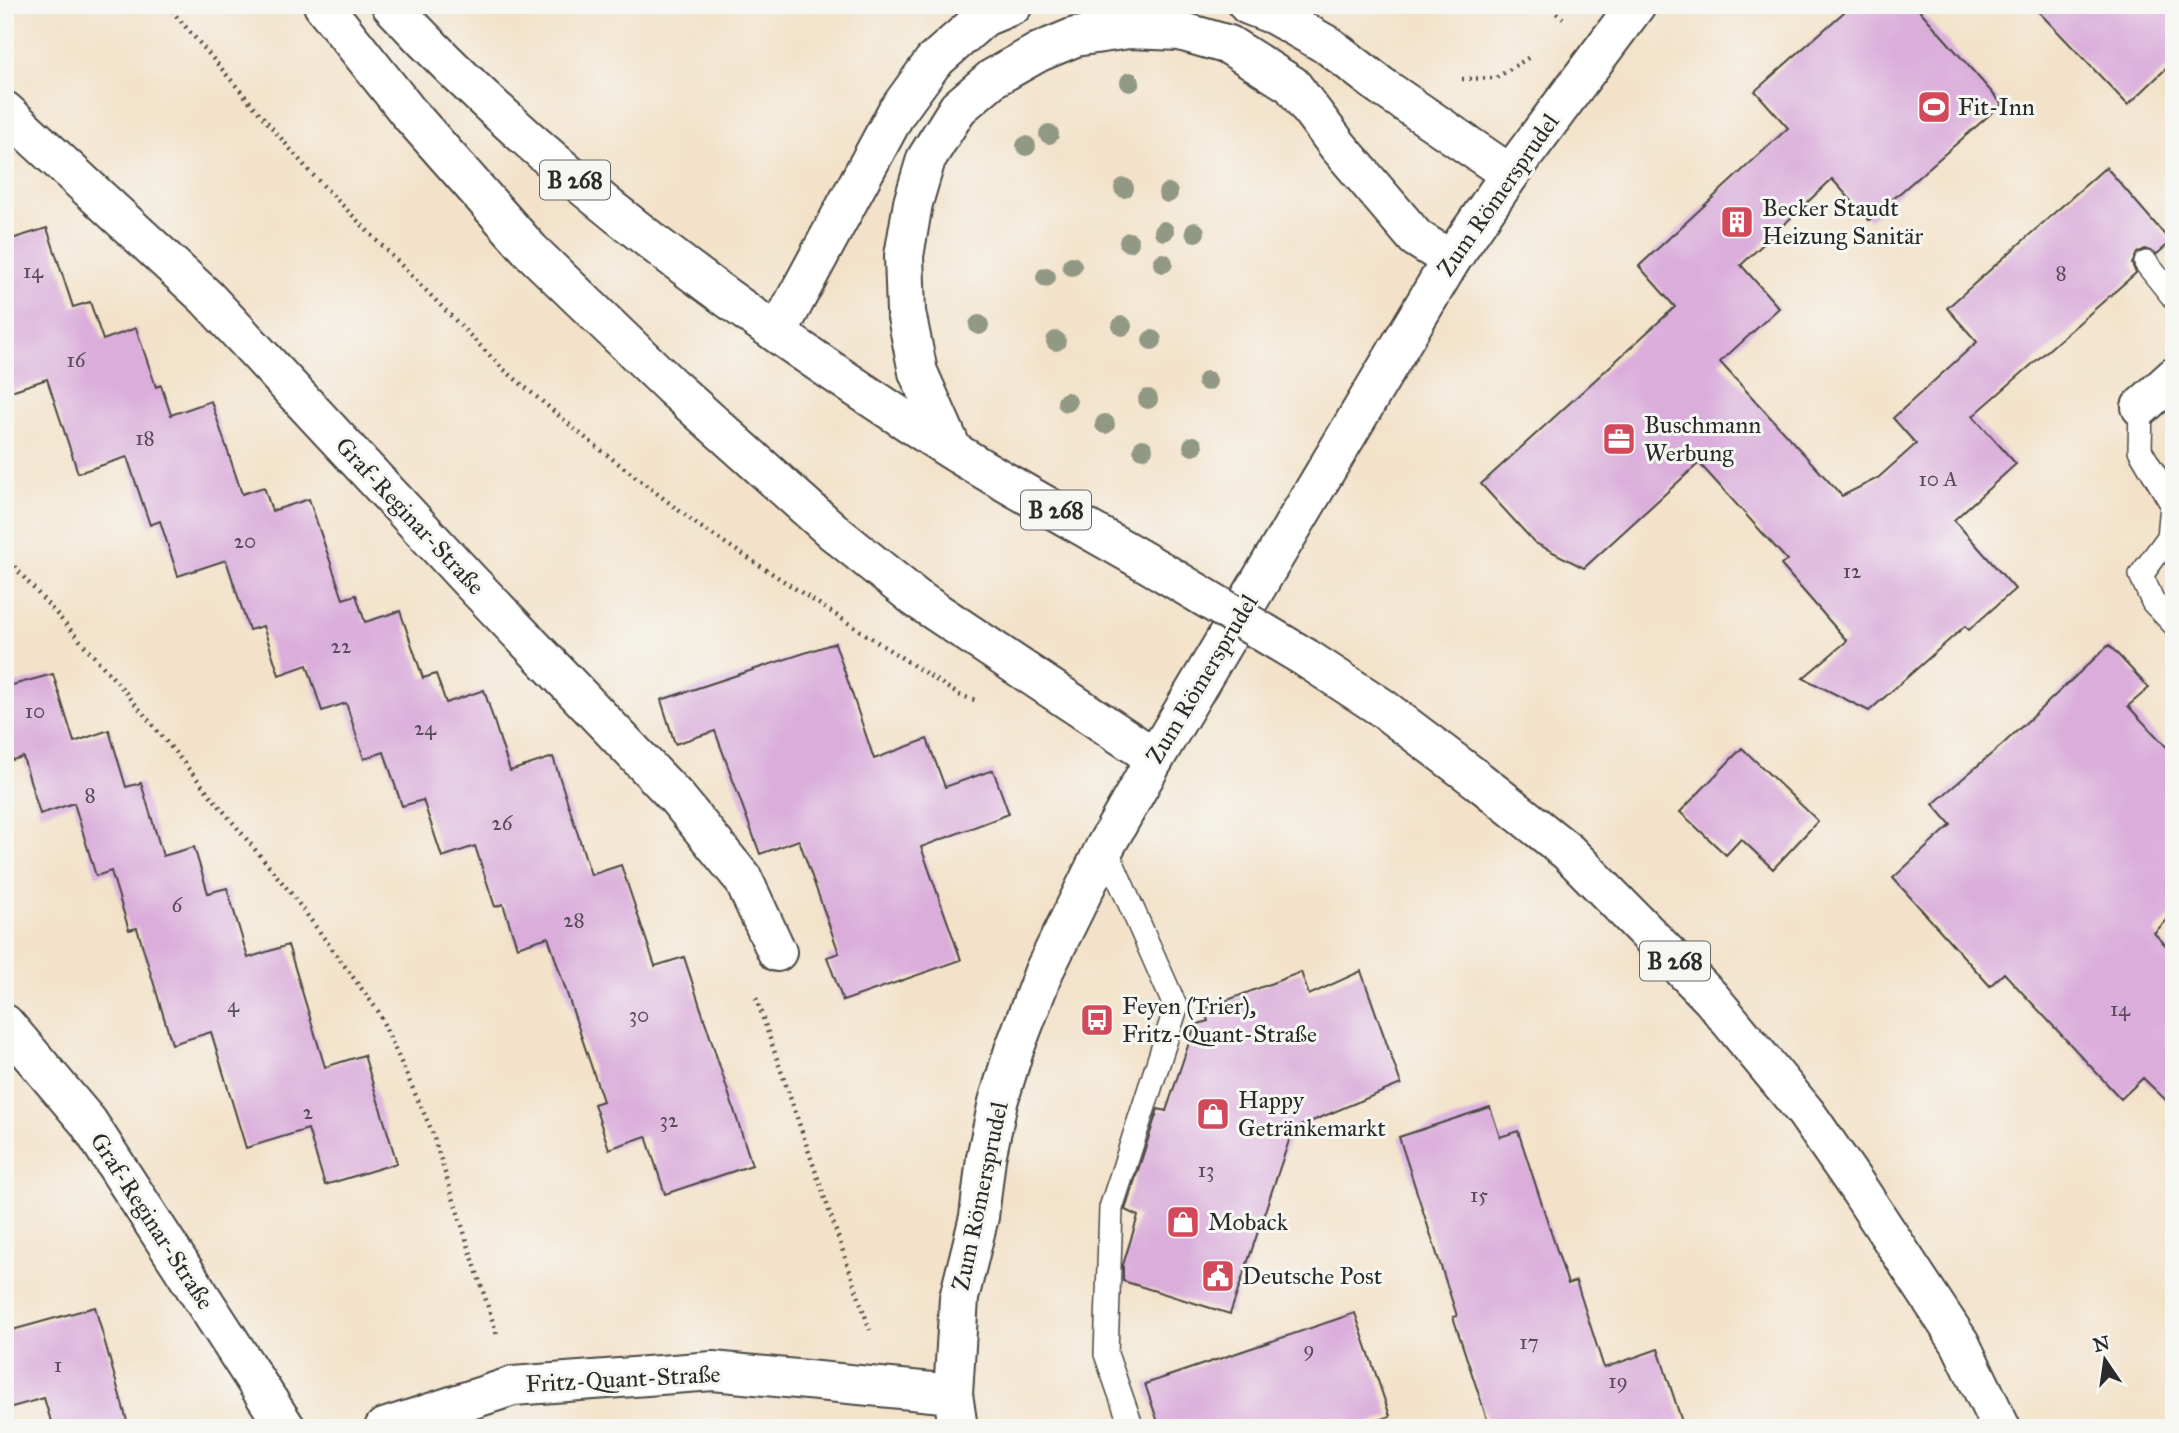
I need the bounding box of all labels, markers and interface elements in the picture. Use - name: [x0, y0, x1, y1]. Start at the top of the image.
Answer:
- sports icon: Fit-Inn: [1915, 88, 1953, 126]
- place label: Fit-Inn: [1958, 92, 2035, 122]
- street label: Zum Römersprudel: [1431, 107, 1566, 282]
- road number: B 268: [540, 160, 610, 200]
- place label: Becker Staudt Heizung Sanitär: [1762, 193, 1923, 251]
- building icon: Becker Staudt Heizung Sanitär: [1718, 203, 1756, 241]
- house number: 14: [23, 258, 44, 284]
- house number: 8: [2055, 260, 2067, 286]
- house number: 16: [66, 347, 87, 373]
- place label: Buschmann Werbung: [1644, 410, 1761, 468]
- office icon: Buschmann Werbung: [1600, 420, 1638, 458]
- house number: 18: [135, 425, 155, 451]
- street label: Graf-Reginar-Straße: [329, 431, 491, 601]
- house number: 10 A: [1918, 466, 1958, 492]
- road number: B 268: [1021, 490, 1091, 530]
- house number: 20: [234, 528, 256, 554]
- house number: 12: [1843, 558, 1862, 584]
- street label: Zum Römersprudel: [1140, 588, 1265, 769]
- house number: 22: [331, 633, 352, 659]
- house number: 10: [25, 698, 45, 724]
- house number: 24: [414, 715, 437, 741]
- house number: 8: [84, 782, 96, 808]
- house number: 26: [491, 810, 514, 836]
- house number: 6: [172, 892, 184, 918]
- house number: 28: [563, 907, 585, 933]
- road number: B 268: [1640, 942, 1710, 980]
- place label: Feyen (Trier), Fritz-Quant-Straße: [1122, 991, 1317, 1049]
- house number: 4: [227, 992, 240, 1018]
- house number: 14: [2110, 996, 2131, 1022]
- bus stop icon: Feyen (Trier), Fritz-Quant-Straße: [1078, 1001, 1116, 1039]
- house number: 30: [629, 1002, 649, 1028]
- place label: Happy Getränkemarkt: [1238, 1085, 1386, 1143]
- shop icon: Happy Getränkemarkt: [1194, 1095, 1232, 1133]
- street label: Zum Römersprudel: [945, 1098, 1015, 1293]
- house number: 2: [303, 1099, 314, 1125]
- house number: 32: [660, 1107, 679, 1133]
- street label: Graf-Reginar-Straße: [84, 1127, 220, 1315]
- house number: 13: [1198, 1157, 1214, 1183]
- house number: 15: [1470, 1182, 1488, 1208]
- shop icon: Moback: [1164, 1203, 1202, 1241]
- place label: Moback: [1208, 1207, 1289, 1237]
- public building icon: Deutsche Post: [1199, 1257, 1237, 1295]
- place label: Deutsche Post: [1242, 1261, 1383, 1291]
- north arrow: [2070, 1324, 2140, 1394]
- house number: 17: [1519, 1329, 1539, 1355]
- text: N: [2091, 1331, 2112, 1357]
- house number: 9: [1303, 1336, 1315, 1362]
- house number: 1: [54, 1352, 62, 1378]
- street label: Fritz-Quant-Straße: [525, 1359, 721, 1399]
- house number: 19: [1608, 1368, 1628, 1394]

